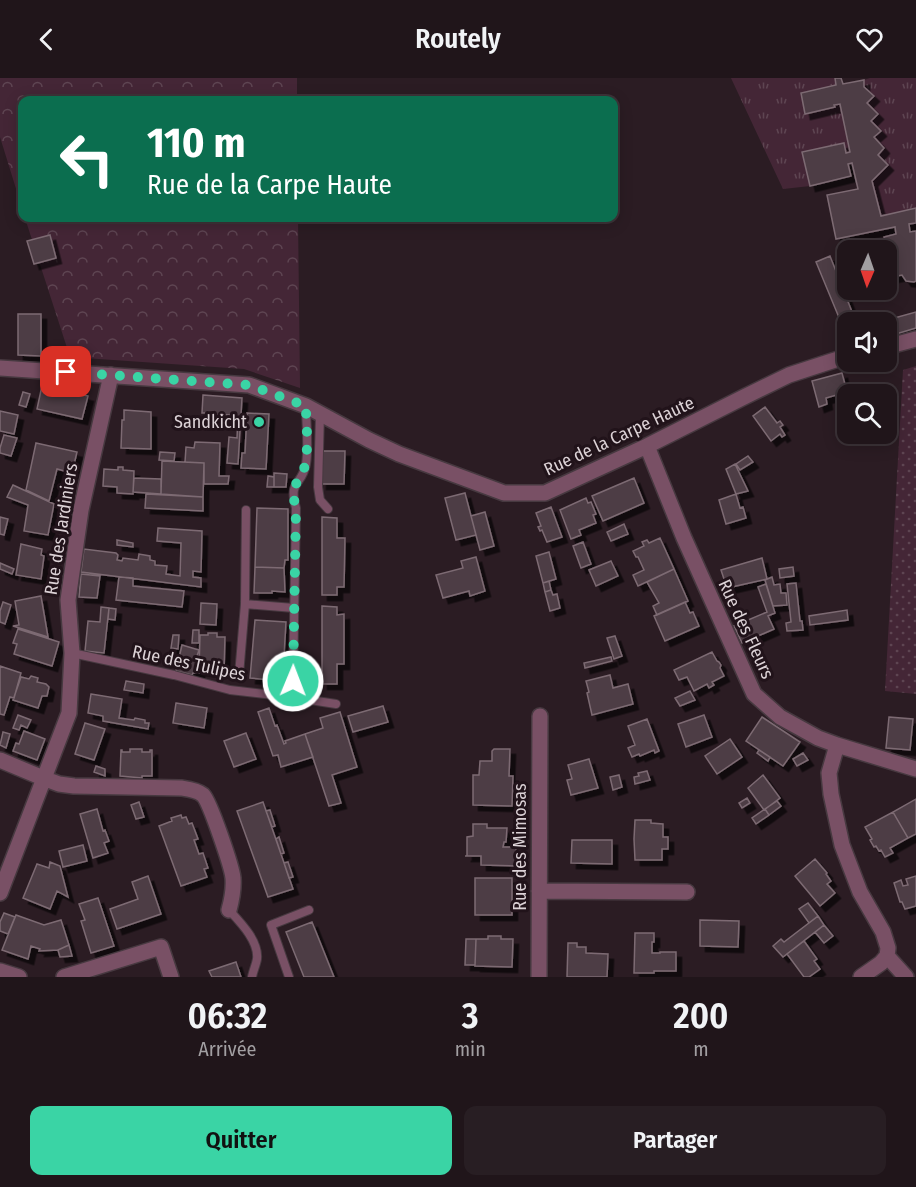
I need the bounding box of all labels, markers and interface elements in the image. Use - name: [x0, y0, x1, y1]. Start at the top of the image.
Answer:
- icon: back: [30, 23, 63, 56]
- text: Routely: [415, 23, 501, 55]
- icon: heart: [853, 23, 886, 56]
- text: 110 m: [147, 118, 246, 168]
- icon: left: [48, 120, 126, 198]
- text: Rue de la Carpe Haute: [147, 169, 392, 201]
- north arrow: [837, 240, 897, 300]
- map controls: [837, 240, 897, 444]
- button: sound: [837, 312, 897, 372]
- pin: [40, 346, 91, 397]
- icon: arrive: [49, 355, 82, 388]
- button: search: [837, 384, 897, 444]
- street label: Rue de la Carpe Haute: [540, 391, 698, 480]
- place label: Sandkicht: [174, 411, 247, 433]
- marker: Sandkicht: [252, 415, 266, 429]
- street label: Rue des Jardiniers: [40, 461, 82, 596]
- street label: Rue des Fleurs: [713, 576, 779, 683]
- street label: Rue des Tulipes: [130, 640, 248, 686]
- position arrow: [261, 649, 325, 713]
- street label: Rue des Mimosas: [509, 783, 531, 911]
- text: 06:32: [187, 994, 267, 1038]
- text: 3: [462, 994, 479, 1038]
- text: 200: [673, 994, 729, 1038]
- text: Arrivée: [198, 1037, 256, 1061]
- text: min: [455, 1037, 486, 1061]
- text: m: [693, 1037, 709, 1061]
- button: Quitter: [30, 1106, 452, 1175]
- button: Partager: [464, 1106, 886, 1175]

